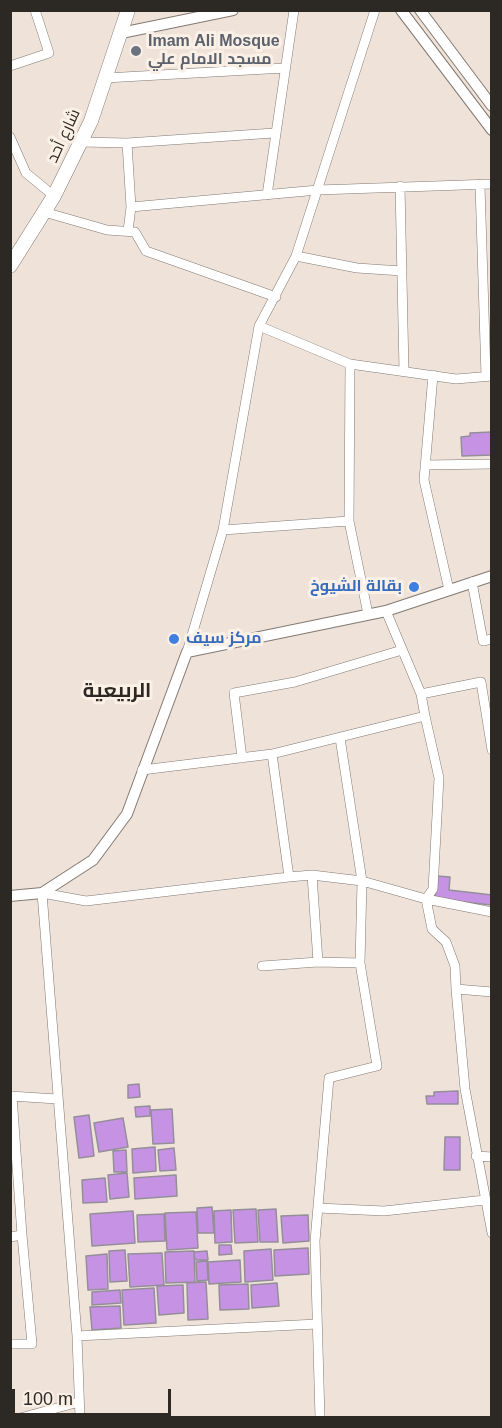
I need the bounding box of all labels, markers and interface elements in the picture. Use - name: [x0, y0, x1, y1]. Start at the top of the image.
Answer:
- place label: Imam Ali Mosque مسجد الامام علي: [148, 32, 280, 70]
- marker: Imam Ali Mosque مسجد الامام علي: [129, 44, 143, 58]
- street label: شارع أحد: [43, 106, 85, 166]
- place label: بقالة الشيوخ: [310, 577, 402, 597]
- marker: بقالة الشيوخ: [407, 580, 421, 594]
- place label: مركز سيف: [186, 629, 262, 649]
- marker: مركز سيف: [167, 632, 181, 646]
- district label: الربيعية: [83, 679, 151, 703]
- scale bar: [15, 1377, 174, 1415]
- text: 100 m: [23, 1389, 73, 1409]

